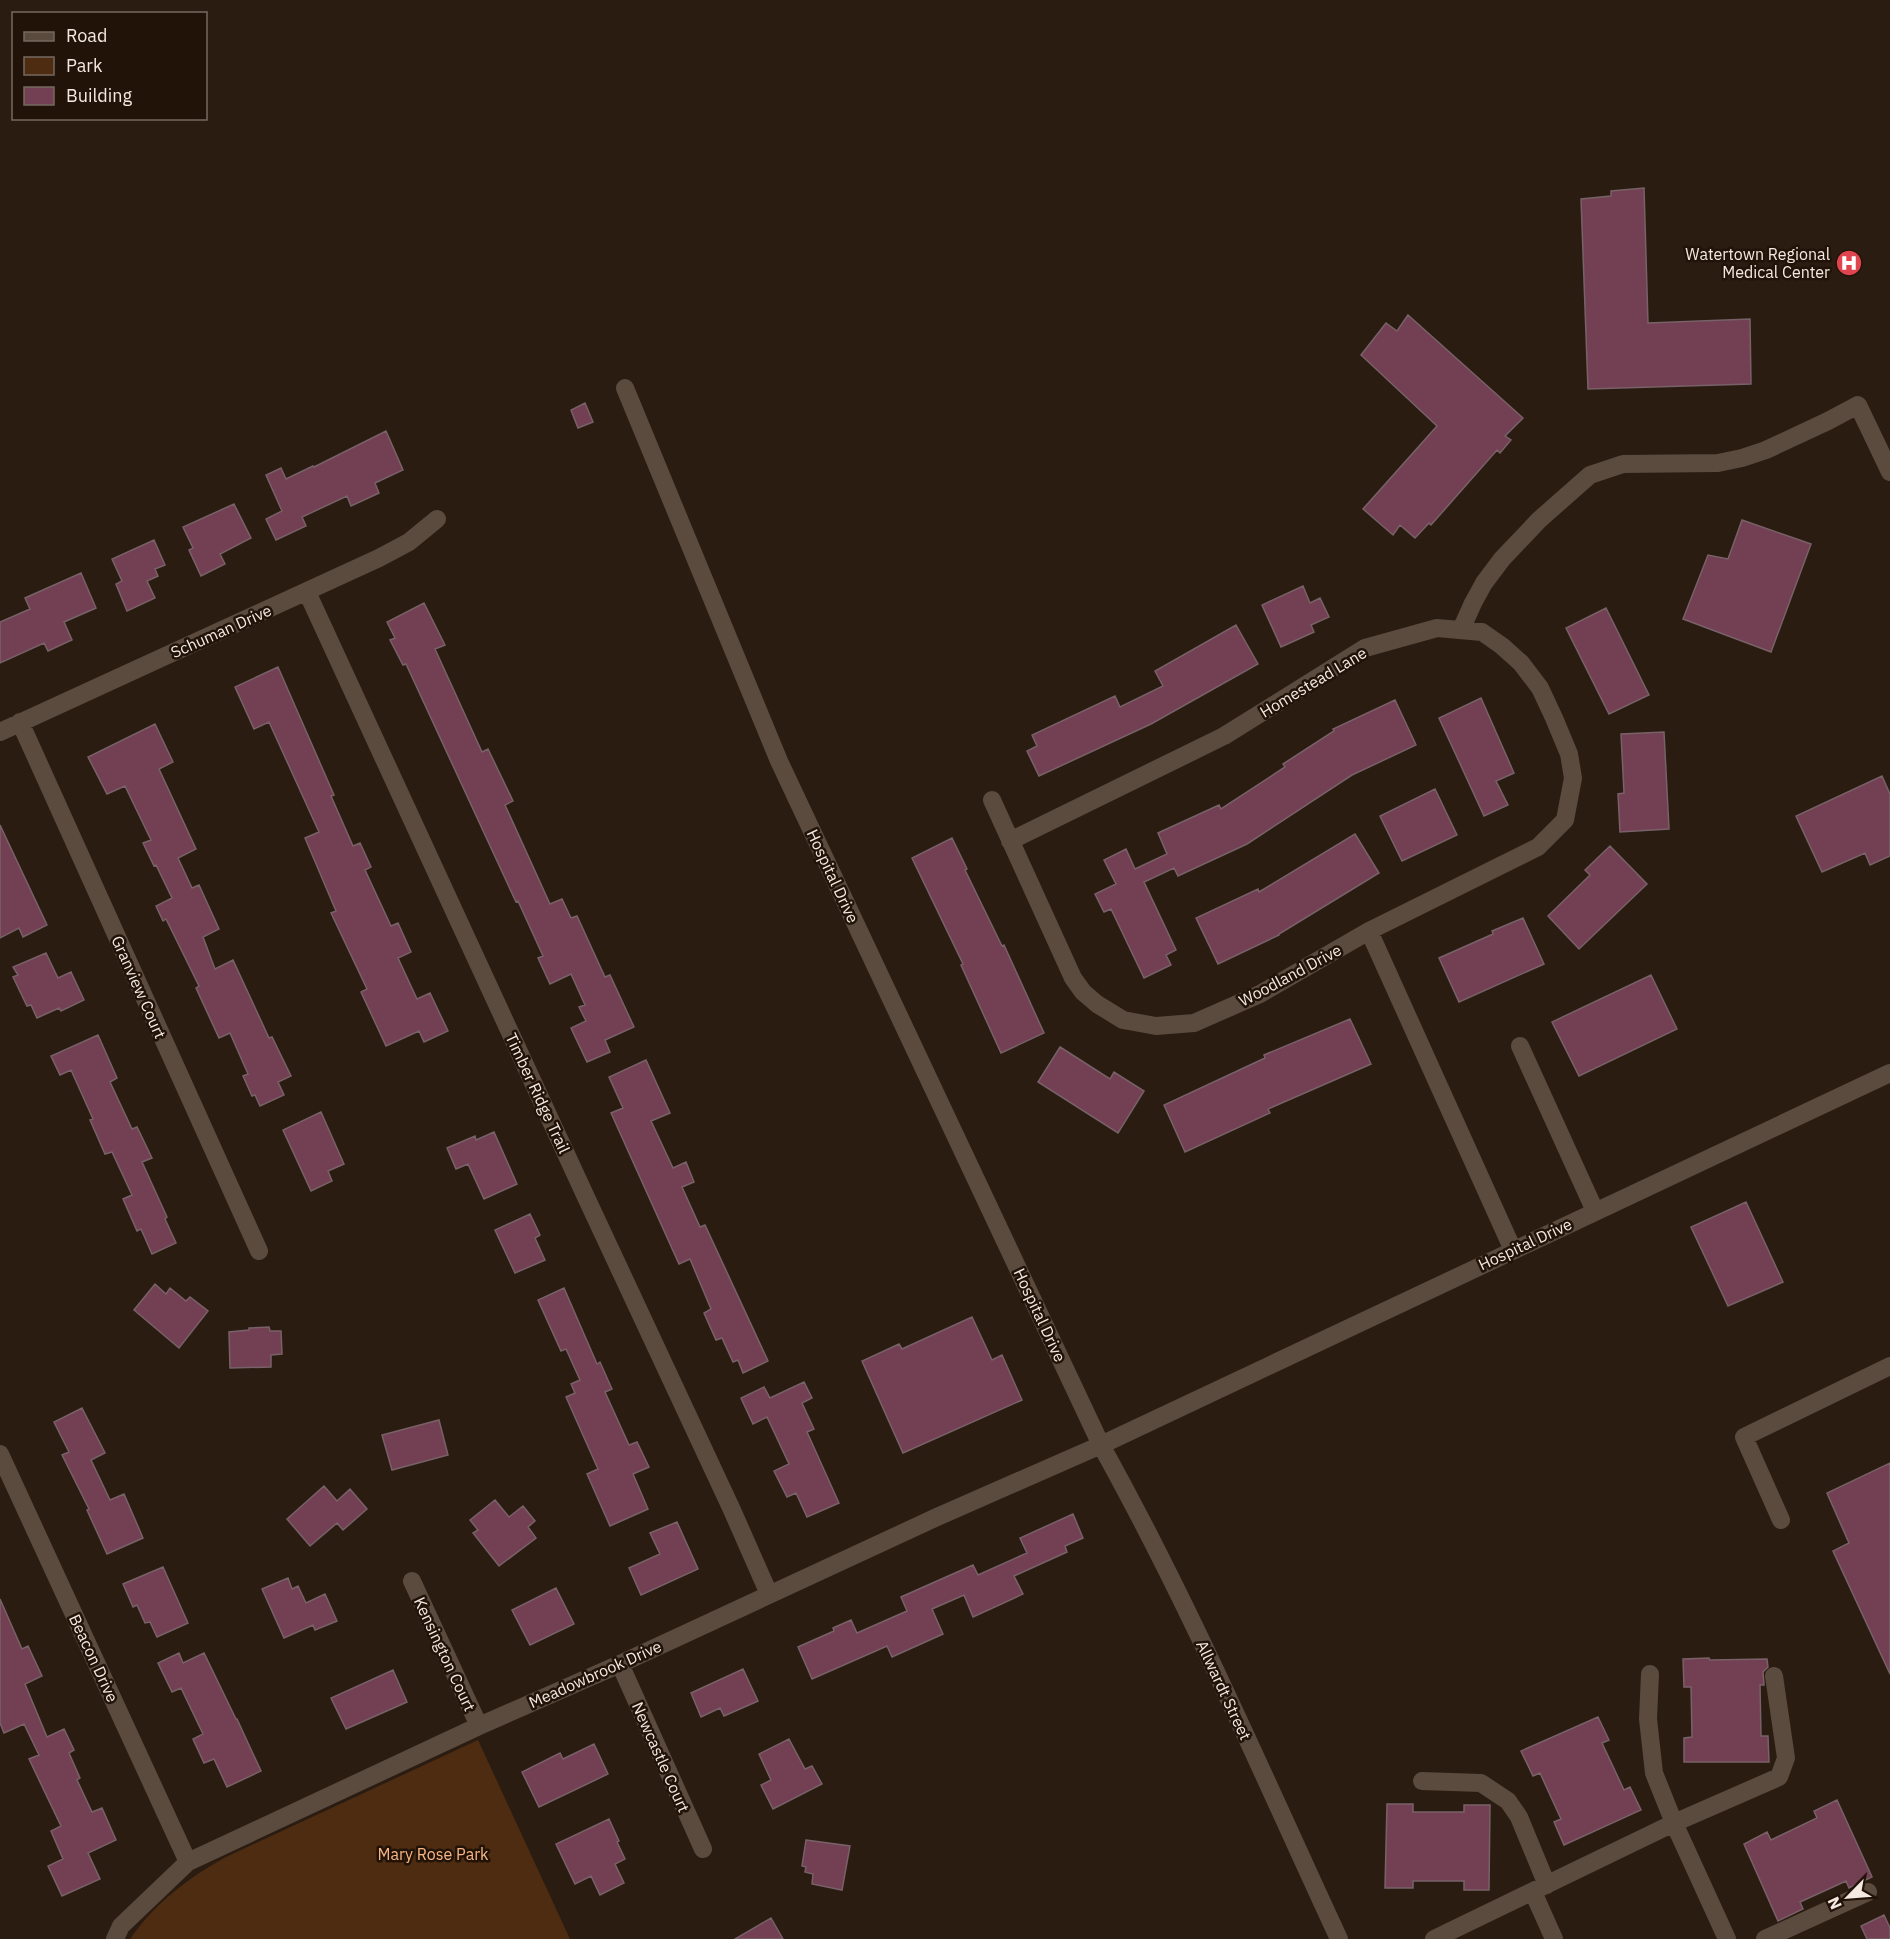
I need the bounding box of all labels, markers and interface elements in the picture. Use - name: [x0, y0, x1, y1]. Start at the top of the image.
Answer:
- legend: [12, 12, 207, 120]
- text: Road: [66, 24, 107, 47]
- text: Park: [66, 54, 103, 77]
- text: Building: [66, 84, 133, 107]
- place label: Watertown Regional Medical Center: [1685, 244, 1830, 282]
- hospital icon: Watertown Regional Medical Center: [1834, 248, 1864, 278]
- street label: Schuman Drive: [168, 600, 275, 662]
- street label: Homestead Lane: [1256, 642, 1370, 722]
- street label: Hospital Drive: [803, 826, 863, 926]
- street label: Granview Court: [107, 932, 171, 1042]
- street label: Woodland Drive: [1235, 939, 1345, 1010]
- street label: Timber Ridge Trail: [501, 1030, 575, 1156]
- street label: Hospital Drive: [1475, 1214, 1575, 1274]
- street label: Hospital Drive: [1010, 1265, 1070, 1365]
- street label: Kensington Court: [410, 1594, 480, 1714]
- street label: Beacon Drive: [65, 1611, 123, 1705]
- street label: Meadowbrook Drive: [526, 1636, 665, 1712]
- street label: Allwardt Street: [1192, 1637, 1256, 1743]
- street label: Newcastle Court: [628, 1699, 694, 1815]
- park label: Mary Rose Park: [377, 1844, 489, 1864]
- north arrow: [1818, 1867, 1878, 1927]
- text: N: [1823, 1894, 1846, 1913]

